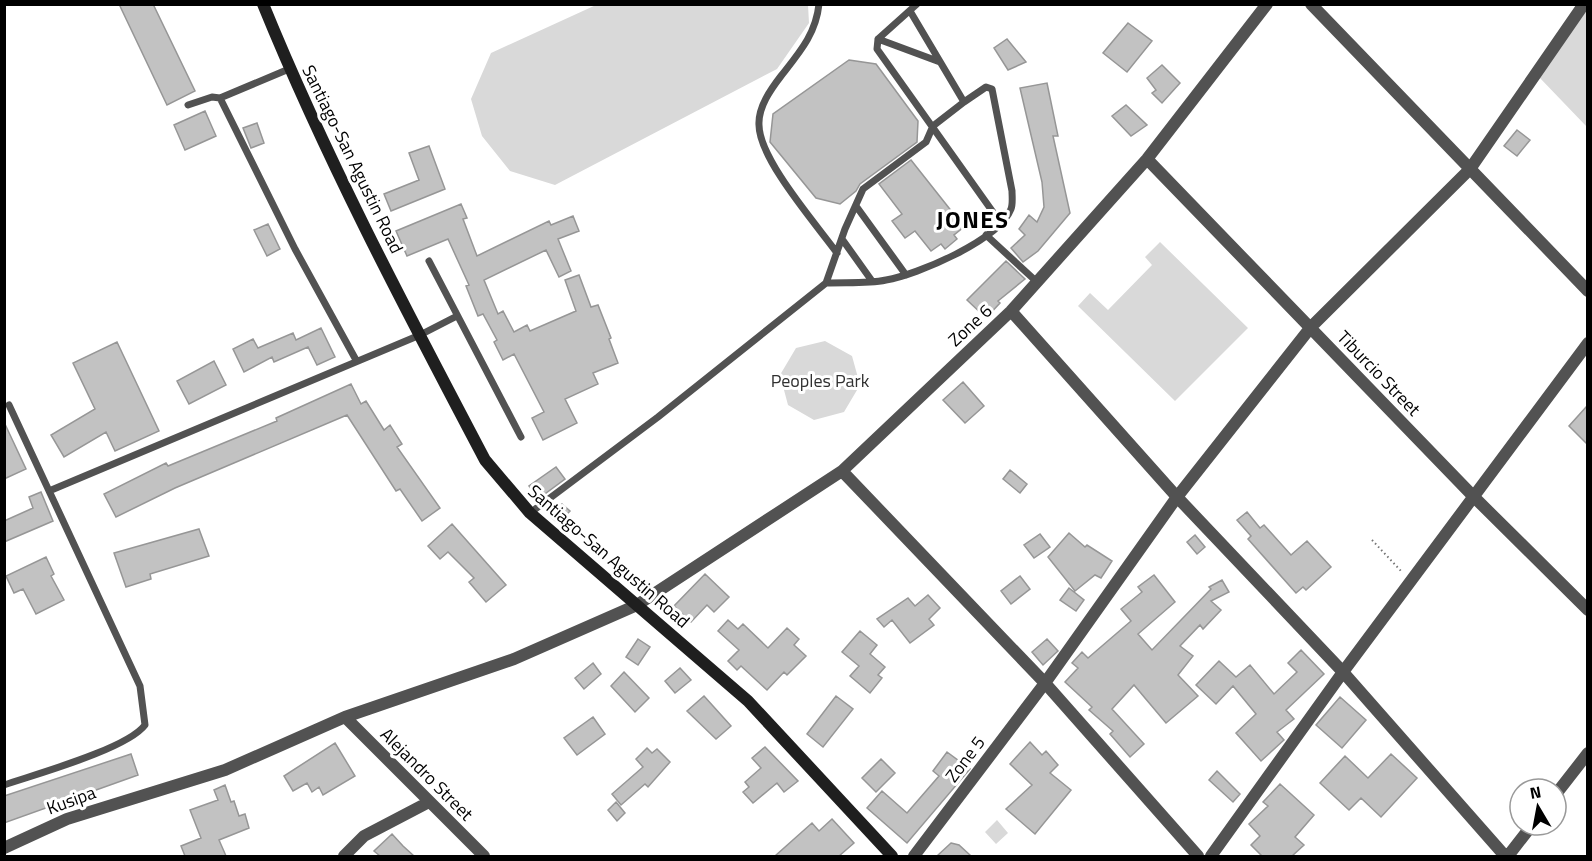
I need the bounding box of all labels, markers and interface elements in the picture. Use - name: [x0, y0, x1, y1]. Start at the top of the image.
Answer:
- street label: Santiago-San Agustin Road: [296, 60, 410, 258]
- district label: JONES: [936, 201, 1010, 237]
- street label: Zone 6: [942, 297, 998, 353]
- street label: Tiburcio Street: [1331, 324, 1427, 422]
- park label: Peoples Park: [771, 367, 870, 394]
- street label: Santiago-San Agustin Road: [522, 478, 696, 634]
- street label: Alejandro Street: [374, 721, 480, 827]
- street label: Zone 5: [939, 730, 991, 788]
- north arrow: [1508, 777, 1568, 837]
- street label: Kusipa: [43, 779, 99, 821]
- text: N: [1528, 779, 1543, 805]

